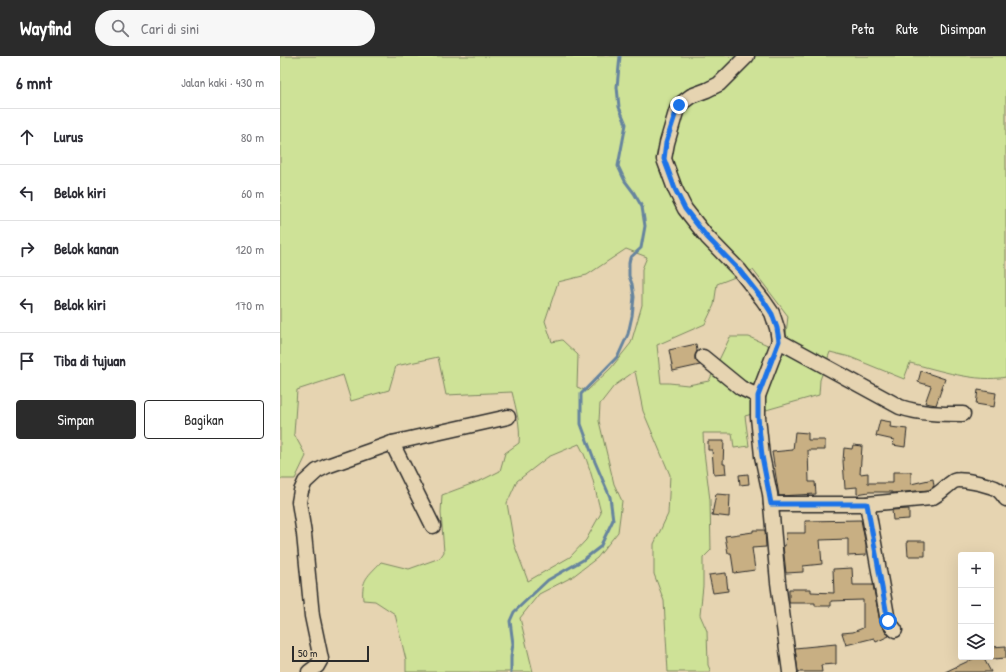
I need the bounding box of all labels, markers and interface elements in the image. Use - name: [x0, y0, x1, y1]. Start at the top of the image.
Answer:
- search box: [95, 10, 375, 46]
- text: Wayfind: [20, 15, 71, 41]
- icon: search: [109, 17, 131, 39]
- text: Cari di sini: [141, 18, 199, 39]
- text: Peta: [851, 19, 874, 38]
- text: Rute: [896, 19, 918, 38]
- text: Disimpan: [940, 19, 986, 38]
- text: 6 mnt: [16, 71, 52, 94]
- text: Jalan kaki · 430 m: [181, 73, 264, 91]
- route end: [670, 96, 688, 114]
- icon: ahead: [16, 126, 38, 148]
- text: Lurus: [54, 126, 83, 147]
- text: 80 m: [241, 128, 264, 146]
- icon: left: [16, 182, 38, 204]
- text: Belok kiri: [54, 182, 106, 203]
- text: 60 m: [241, 184, 264, 202]
- icon: right: [16, 238, 38, 260]
- text: Belok kanan: [54, 238, 119, 259]
- text: 120 m: [236, 240, 264, 258]
- icon: left: [16, 294, 38, 316]
- text: Belok kiri: [54, 294, 106, 315]
- text: 170 m: [235, 296, 264, 314]
- icon: arrive: [16, 350, 38, 372]
- text: Tiba di tujuan: [54, 350, 126, 371]
- button: Simpan: [16, 400, 136, 439]
- button: Bagikan: [144, 400, 264, 439]
- map controls: [958, 552, 994, 660]
- button: +: [958, 552, 994, 588]
- button: −: [958, 588, 994, 624]
- route start: [879, 612, 897, 630]
- button: layers: [958, 624, 994, 660]
- scale bar: [292, 644, 369, 663]
- text: 50 m: [298, 646, 318, 660]

